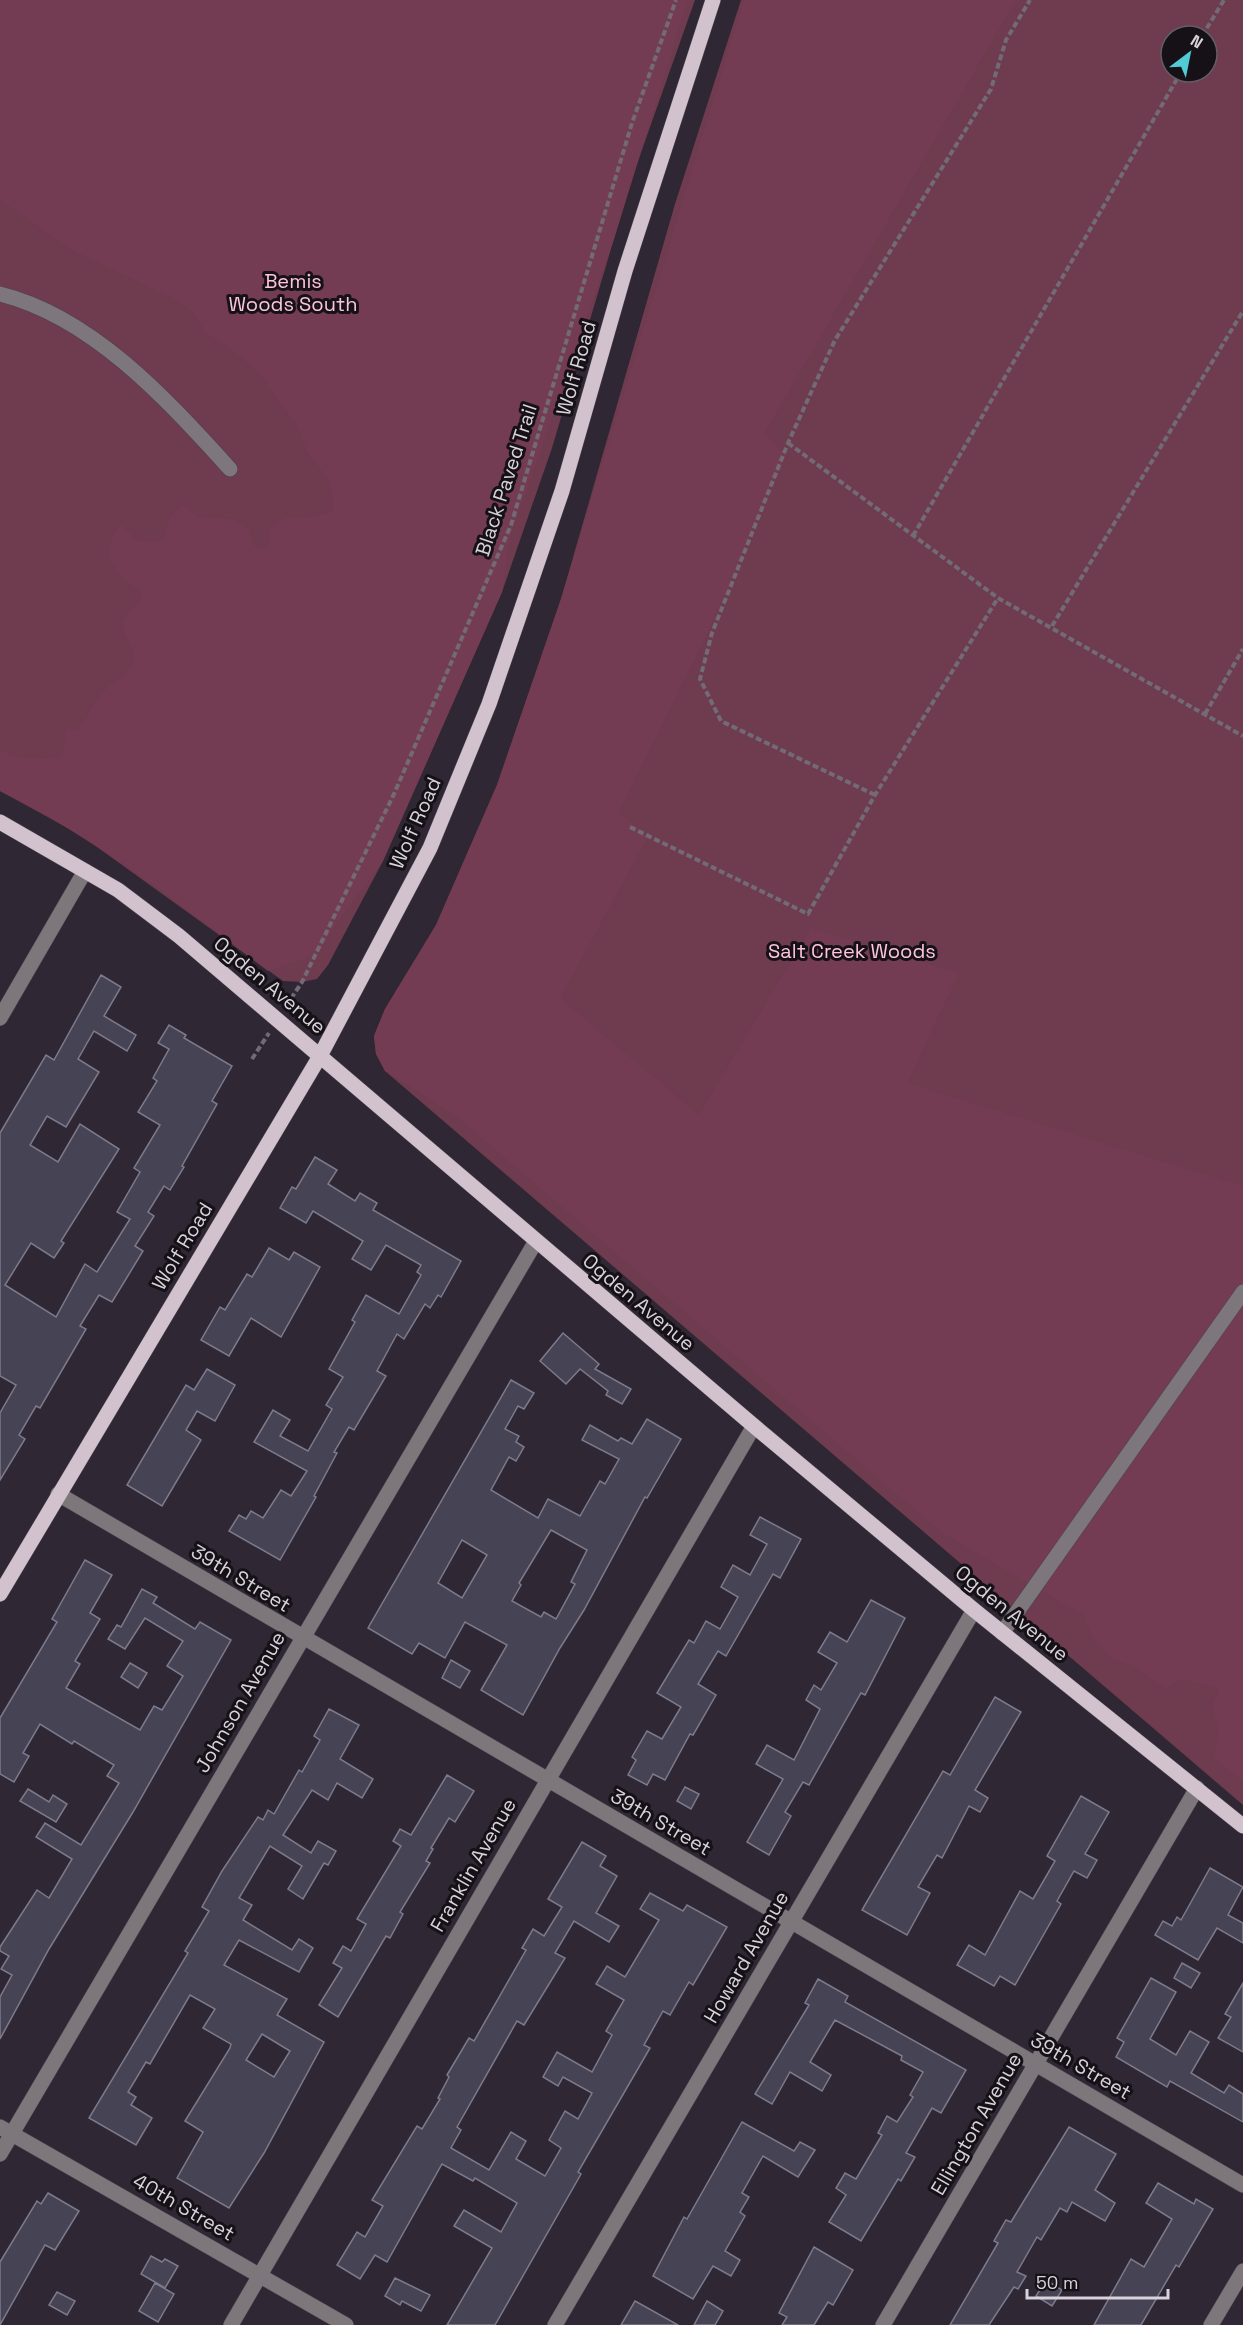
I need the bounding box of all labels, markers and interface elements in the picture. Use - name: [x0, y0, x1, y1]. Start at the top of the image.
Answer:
- north arrow: [1159, 24, 1219, 84]
- text: N: [1187, 30, 1207, 53]
- park label: Bemis Woods South: [229, 268, 357, 317]
- street label: Wolf Road: [550, 318, 602, 418]
- street label: Black Paved Trail: [469, 401, 543, 559]
- street label: Wolf Road: [383, 773, 447, 873]
- street label: Ogden Avenue: [209, 930, 331, 1040]
- park label: Salt Creek Woods: [768, 938, 936, 964]
- street label: Wolf Road: [146, 1197, 218, 1295]
- street label: Ogden Avenue: [578, 1247, 700, 1357]
- street label: 39th Street: [186, 1538, 296, 1618]
- street label: Ogden Avenue: [950, 1559, 1074, 1667]
- street label: Johnson Avenue: [189, 1627, 291, 1777]
- street label: 39th Street: [606, 1783, 716, 1861]
- street label: Franklin Avenue: [424, 1794, 522, 1936]
- street label: Howard Avenue: [698, 1886, 794, 2028]
- street label: 39th Street: [1026, 2027, 1136, 2105]
- street label: Ellington Avenue: [925, 2048, 1027, 2200]
- street label: 40th Street: [129, 2167, 239, 2247]
- scale bar: [1027, 2262, 1168, 2300]
- text: 50 m: [1036, 2271, 1078, 2294]

